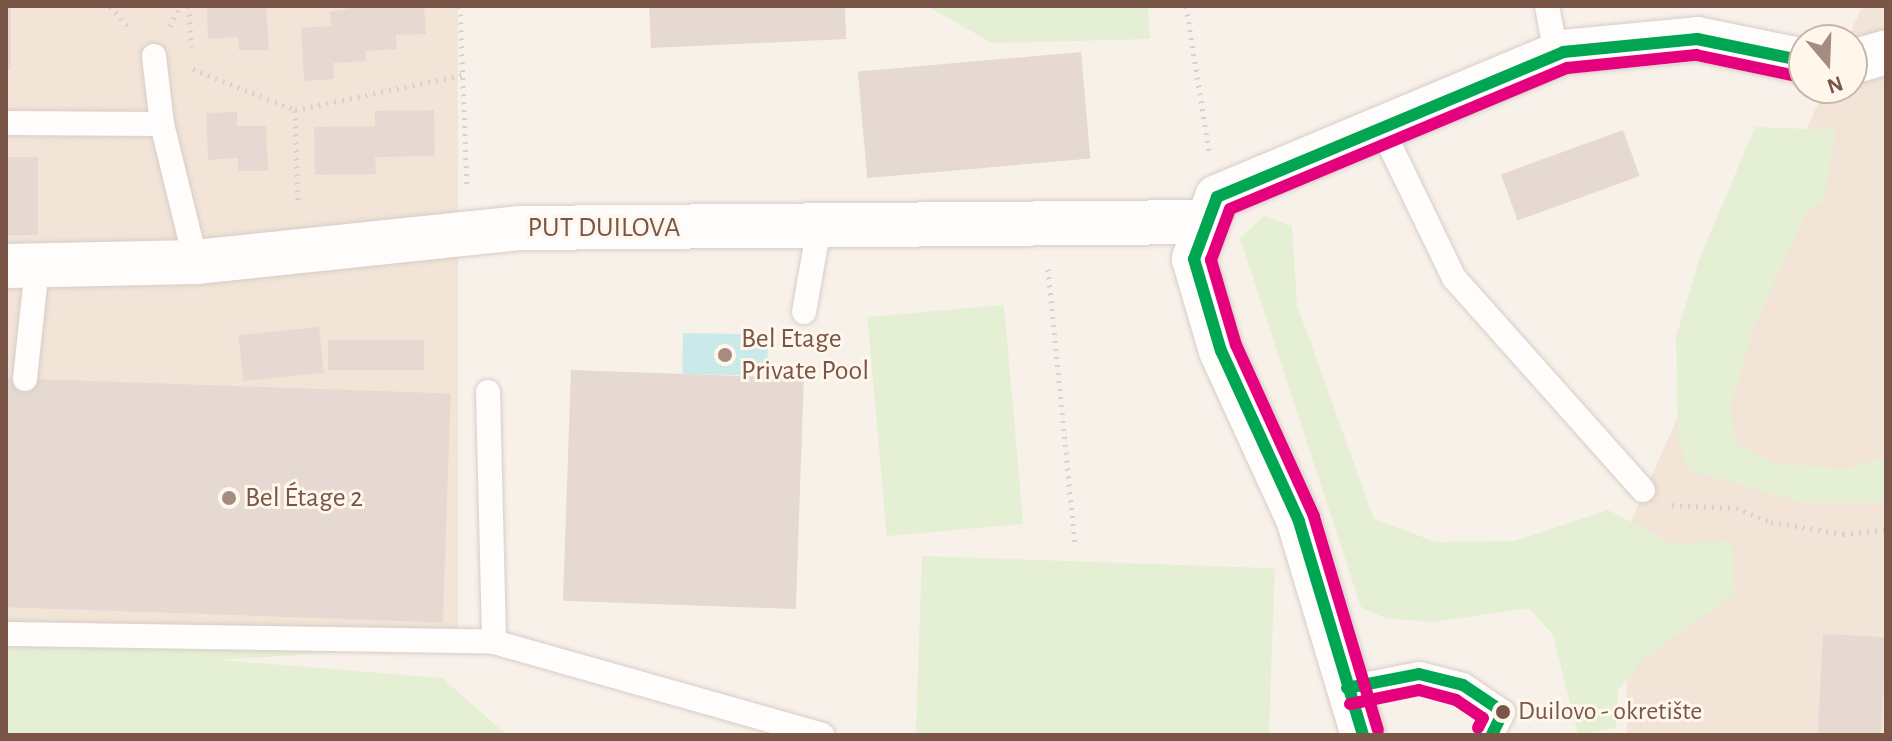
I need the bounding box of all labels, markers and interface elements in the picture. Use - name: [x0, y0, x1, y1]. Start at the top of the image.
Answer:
- north arrow: [1788, 24, 1868, 104]
- text: N: [1824, 72, 1846, 98]
- street label: PUT DUILOVA: [528, 211, 680, 245]
- place label: Bel Etage Private Pool: [741, 322, 869, 388]
- marker: Bel Etage Private Pool: [716, 346, 734, 364]
- place label: Bel Étage 2: [245, 481, 363, 515]
- marker: Bel Étage 2: [220, 489, 238, 507]
- place label: Duilovo - okretište: [1518, 696, 1702, 728]
- marker: Duilovo - okretište: [1495, 704, 1511, 720]

